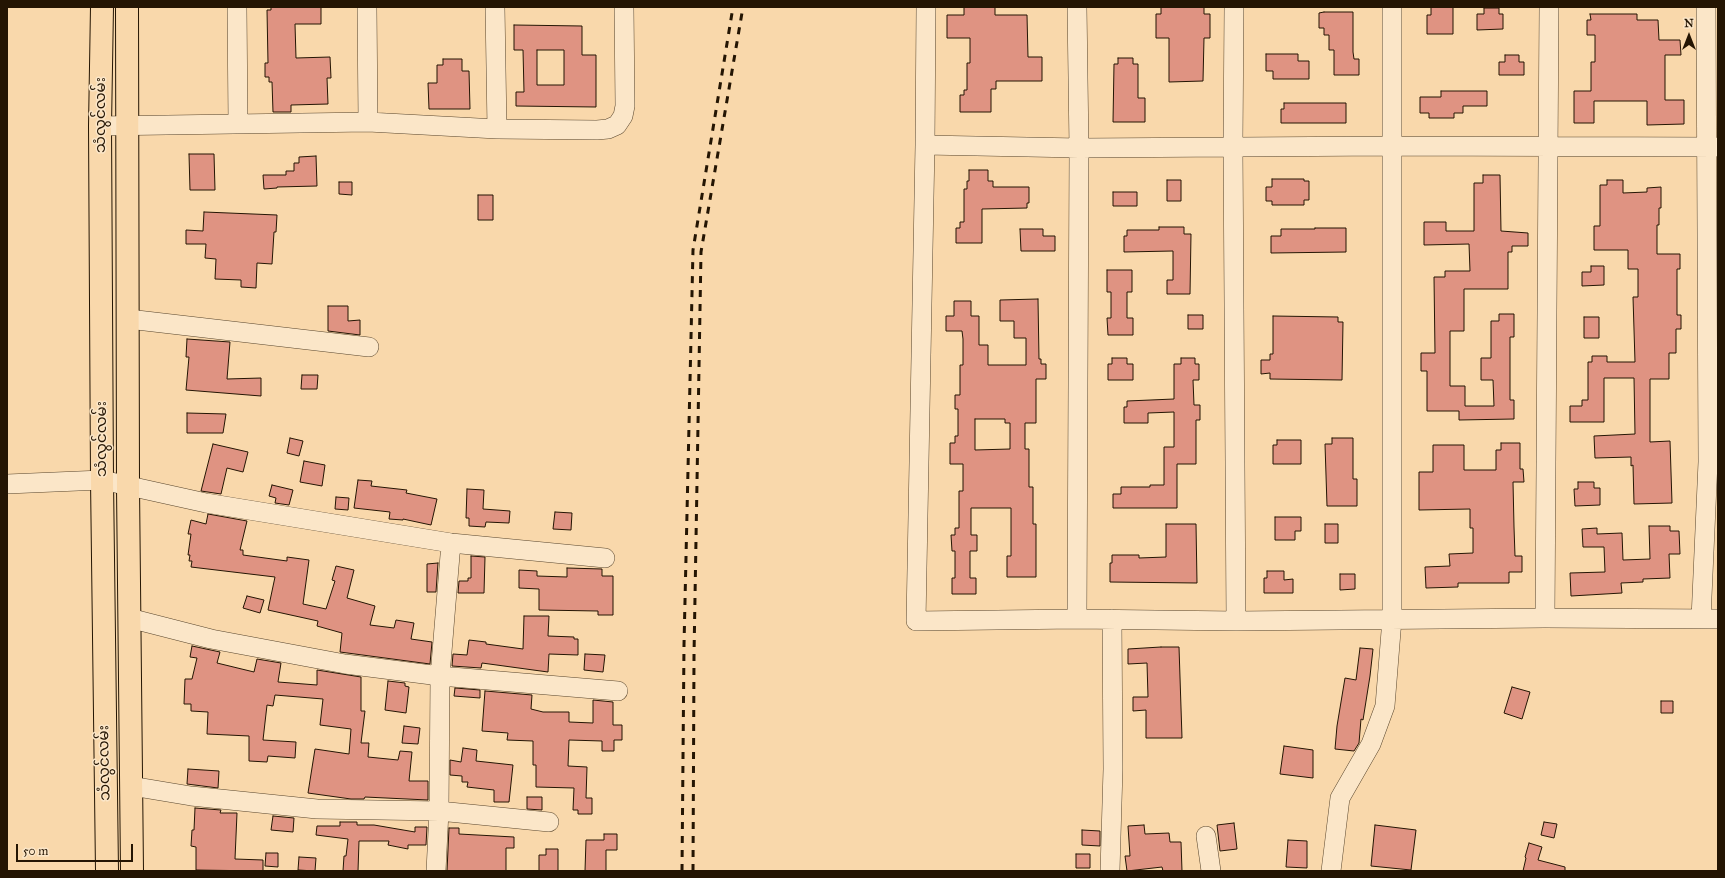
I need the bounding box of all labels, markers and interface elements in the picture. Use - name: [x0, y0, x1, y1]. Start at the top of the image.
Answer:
- north arrow: [1669, 16, 1709, 56]
- text: N: [1684, 17, 1694, 30]
- street label: သံလွင်လမ်း: [92, 77, 110, 153]
- street label: သံလွင်လမ်း: [93, 401, 111, 477]
- street label: သံလွင်လမ်း: [95, 725, 115, 801]
- scale bar: [18, 836, 135, 862]
- text: 50 m: [23, 844, 48, 858]

